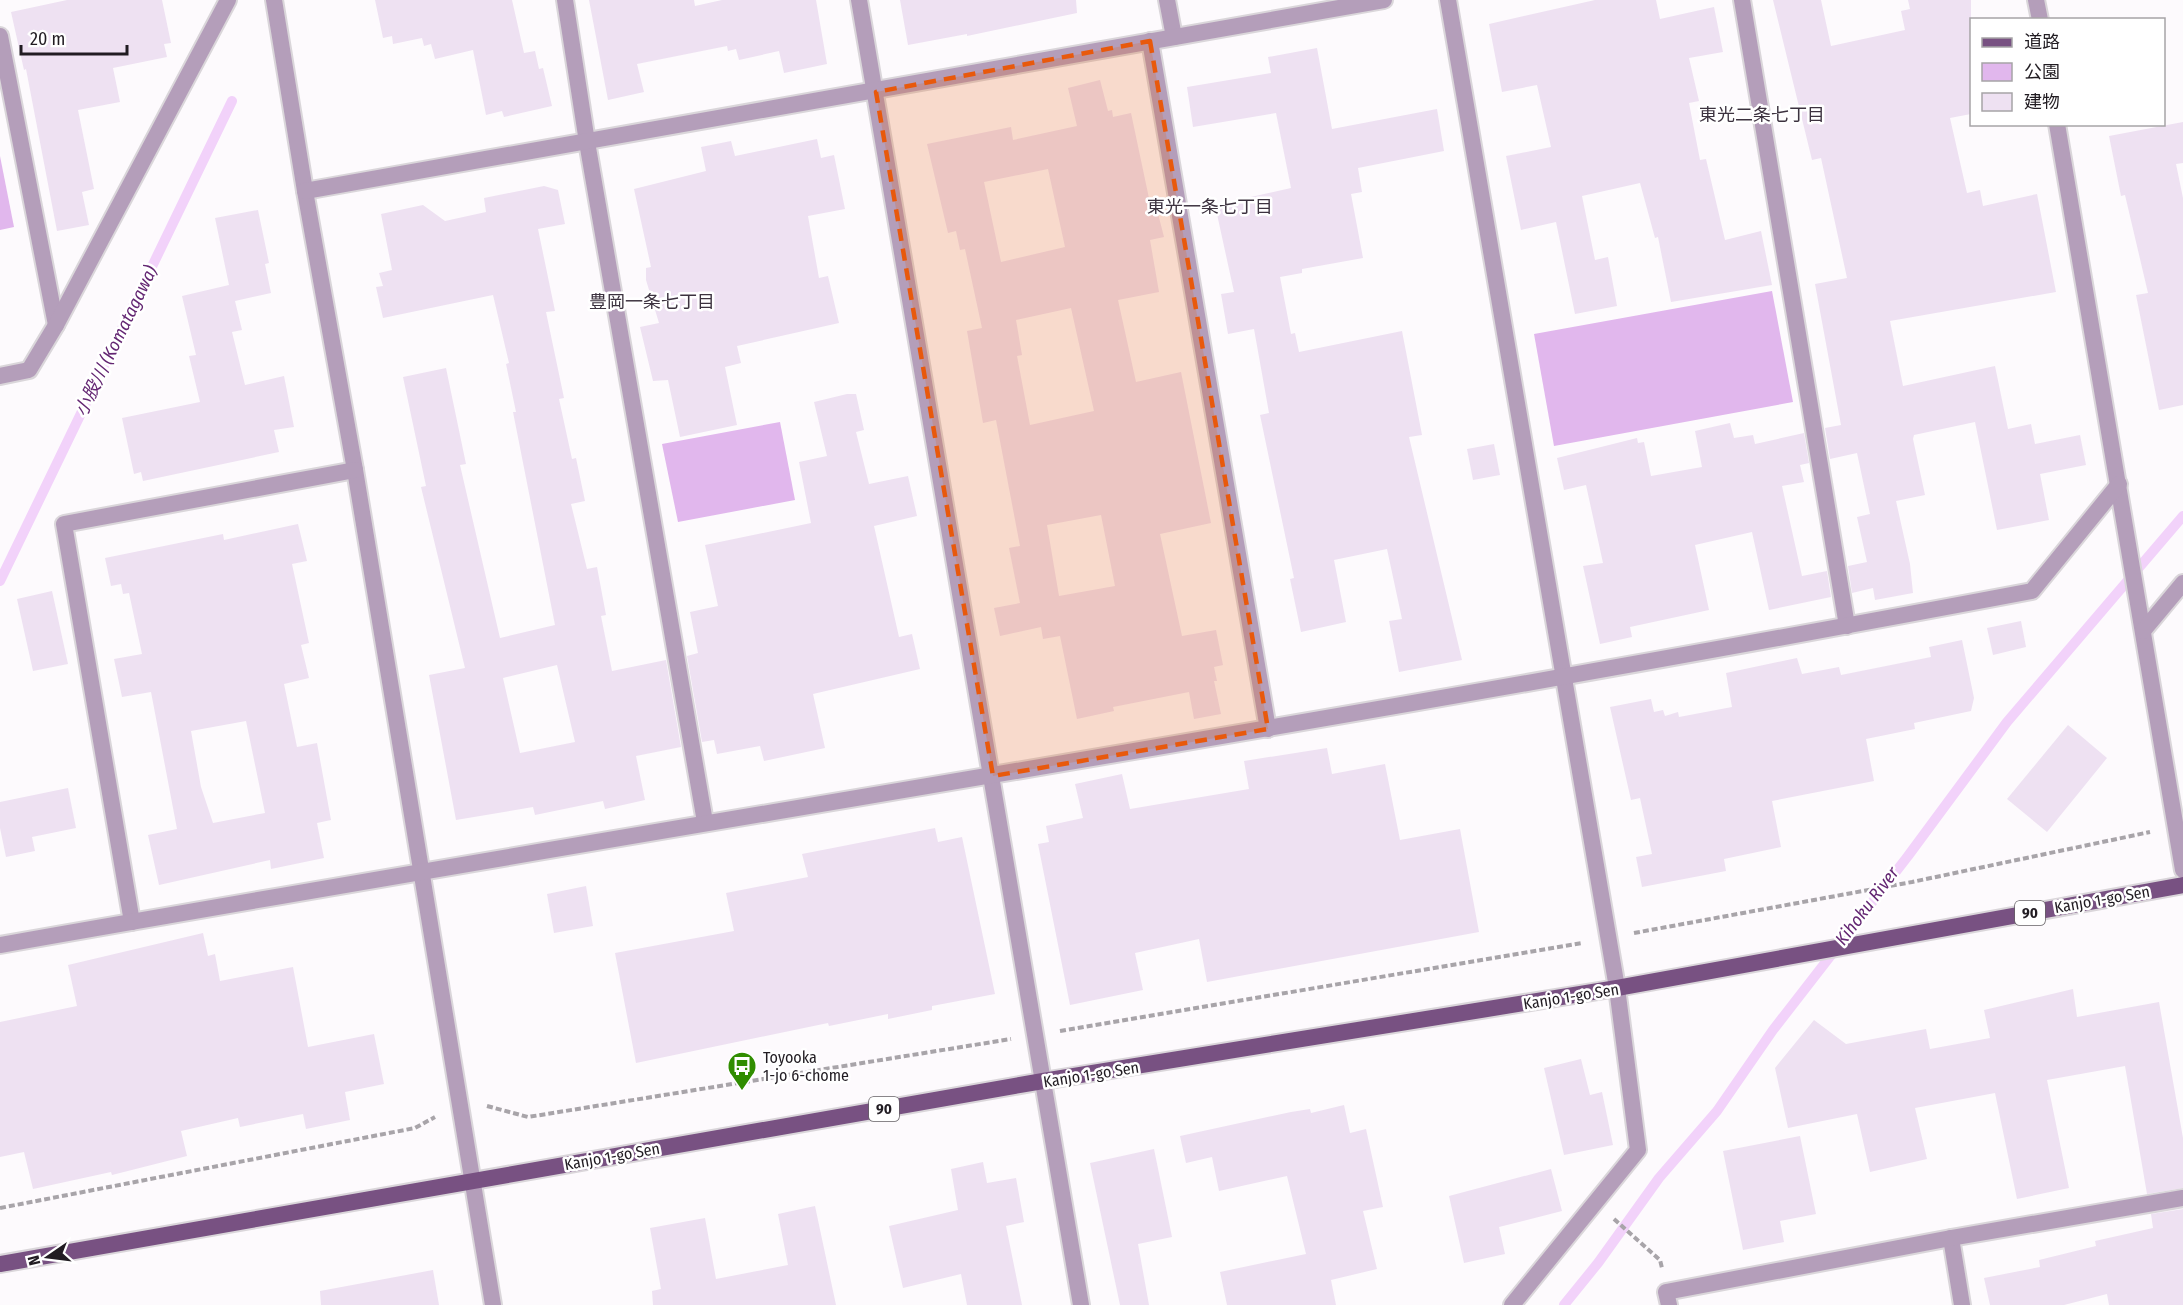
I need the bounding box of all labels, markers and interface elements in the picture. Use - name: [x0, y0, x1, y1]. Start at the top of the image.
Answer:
- scale bar: [21, 18, 128, 56]
- legend: [1970, 18, 2165, 126]
- text: 20 m: [30, 28, 65, 50]
- text: 道路: [2024, 31, 2060, 53]
- text: 公園: [2024, 61, 2060, 83]
- text: 建物: [2024, 91, 2060, 113]
- district label: 東光二条七丁目: [1699, 104, 1825, 126]
- district label: 東光一条七丁目: [1147, 196, 1273, 218]
- water label: 小股川 (Komatagawa): [70, 262, 162, 420]
- district label: 豊岡一条七丁目: [589, 291, 715, 313]
- water label: Kihoku River: [1830, 862, 1904, 949]
- street label: Kanjo 1-go Sen: [2053, 882, 2151, 917]
- road number: 90: [2015, 901, 2045, 925]
- street label: Kanjo 1-go Sen: [1522, 980, 1620, 1013]
- place label: Toyooka 1-jo 6-chome: [763, 1048, 849, 1085]
- bus stop icon: Toyooka 1-jo 6-chome: [726, 1050, 758, 1092]
- street label: Kanjo 1-go Sen: [1042, 1058, 1140, 1091]
- road number: 90: [869, 1097, 899, 1121]
- street label: Kanjo 1-go Sen: [563, 1139, 661, 1174]
- north arrow: [18, 1227, 78, 1287]
- text: N: [24, 1254, 44, 1267]

